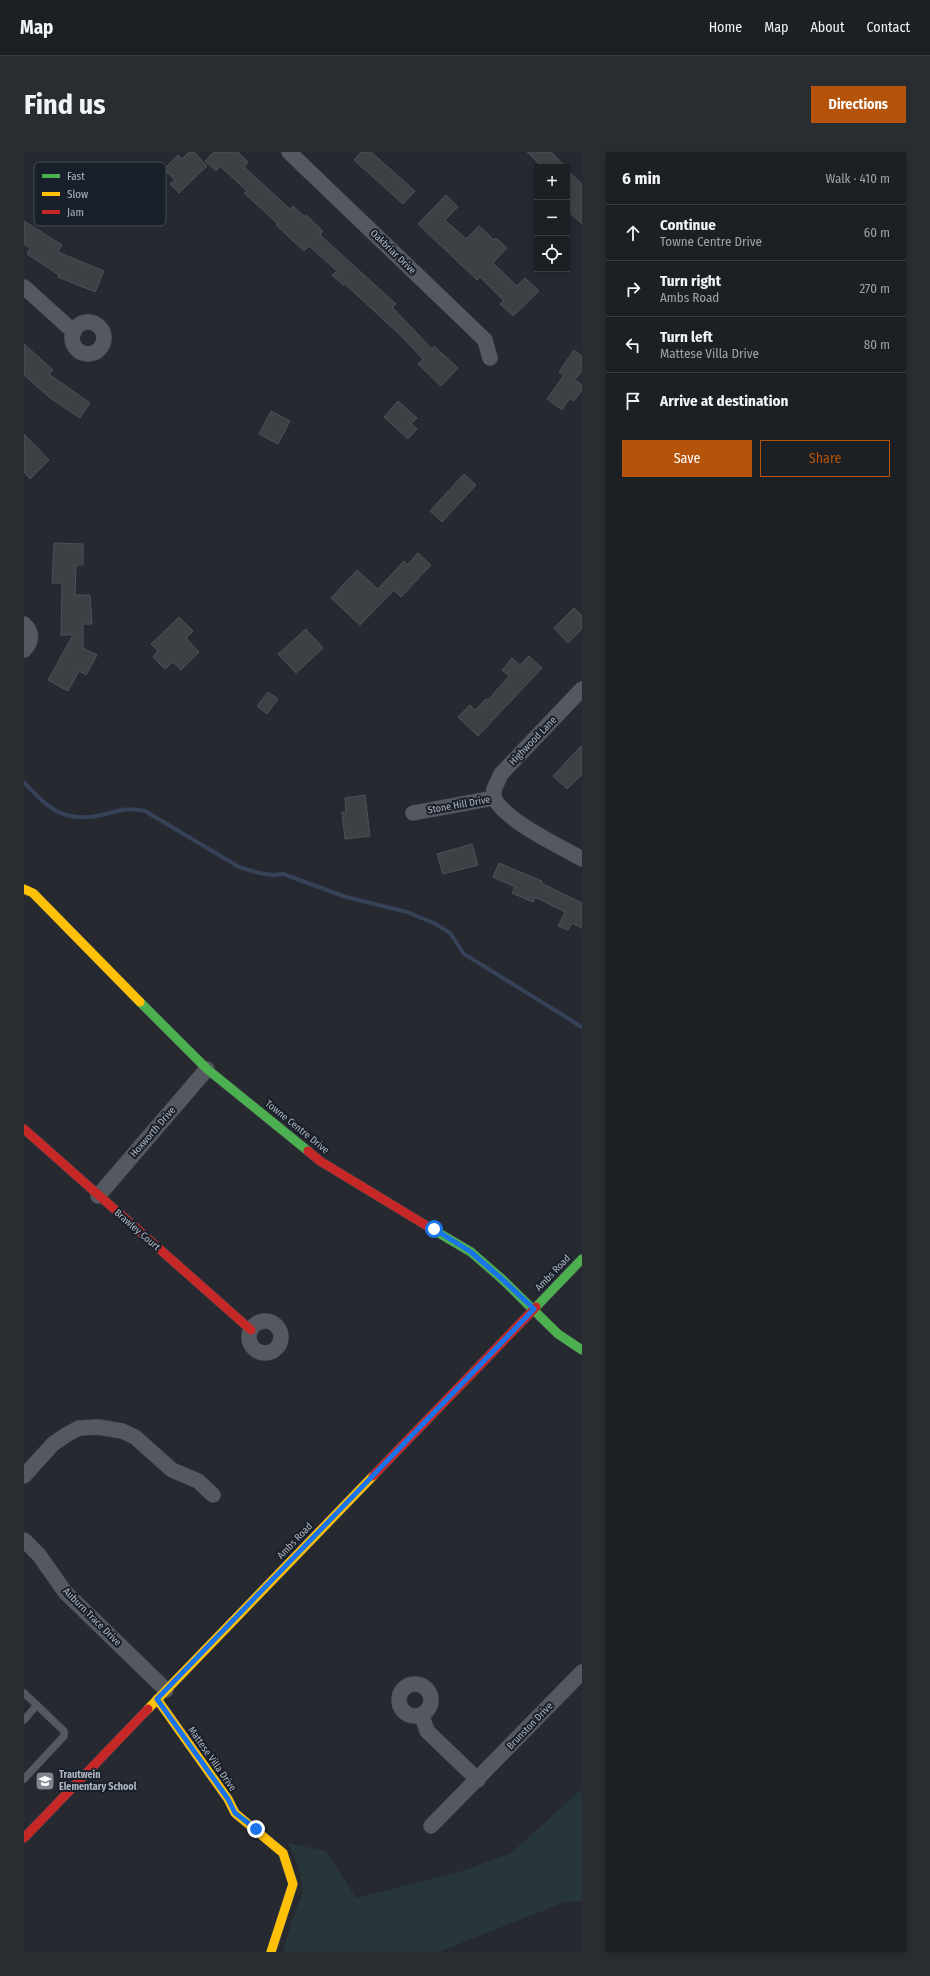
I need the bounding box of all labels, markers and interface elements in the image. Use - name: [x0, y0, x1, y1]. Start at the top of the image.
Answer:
- text: Map: [20, 16, 53, 39]
- text: Home: [709, 19, 742, 36]
- text: Map: [764, 19, 788, 36]
- text: About: [810, 19, 845, 36]
- text: Contact: [867, 19, 910, 36]
- button: Directions: [811, 86, 906, 123]
- text: Find us: [24, 88, 106, 121]
- legend: [34, 162, 166, 226]
- map controls: [534, 164, 570, 272]
- button: +: [534, 164, 570, 200]
- text: 6 min: [622, 168, 661, 189]
- text: Fast: [67, 170, 85, 183]
- text: Walk · 410 m: [826, 171, 890, 186]
- text: Slow: [67, 188, 88, 201]
- button: −: [534, 200, 570, 236]
- text: Jam: [67, 206, 84, 219]
- text: Continue: [660, 216, 716, 234]
- icon: ahead: [622, 222, 644, 244]
- text: 60 m: [864, 225, 890, 240]
- street label: Oakbriar Drive: [368, 227, 418, 277]
- text: Towne Centre Drive: [660, 234, 762, 249]
- button: locate: [534, 236, 570, 272]
- text: Turn right: [660, 272, 721, 290]
- icon: right: [622, 278, 644, 300]
- text: 270 m: [859, 281, 890, 296]
- text: Ambs Road: [660, 290, 719, 305]
- text: Turn left: [660, 328, 713, 346]
- icon: left: [622, 334, 644, 356]
- text: 80 m: [864, 337, 890, 352]
- text: Mattese Villa Drive: [660, 346, 759, 361]
- icon: arrive: [622, 390, 644, 412]
- text: Arrive at destination: [660, 392, 788, 410]
- button: Save: [622, 440, 752, 477]
- button: Share: [760, 440, 890, 477]
- street label: Highwood Lane: [507, 714, 559, 768]
- street label: Stone Hill Drive: [427, 794, 491, 816]
- street label: Towne Centre Drive: [263, 1098, 331, 1156]
- street label: Hoxworth Drive: [128, 1104, 178, 1160]
- street label: Brawley Court: [112, 1207, 163, 1254]
- route start: [425, 1220, 443, 1238]
- street label: Ambs Road: [533, 1252, 573, 1294]
- street label: Ambs Road: [275, 1520, 315, 1562]
- street label: Auburn Trace Drive: [60, 1585, 124, 1649]
- street label: Brunston Drive: [505, 1700, 556, 1752]
- street label: Mattese Villa Drive: [185, 1724, 239, 1794]
- place label: Trautwein Elementary School: [59, 1769, 137, 1793]
- school or university icon: Trautwein Elementary School: [34, 1770, 56, 1792]
- route end: [247, 1820, 265, 1838]

